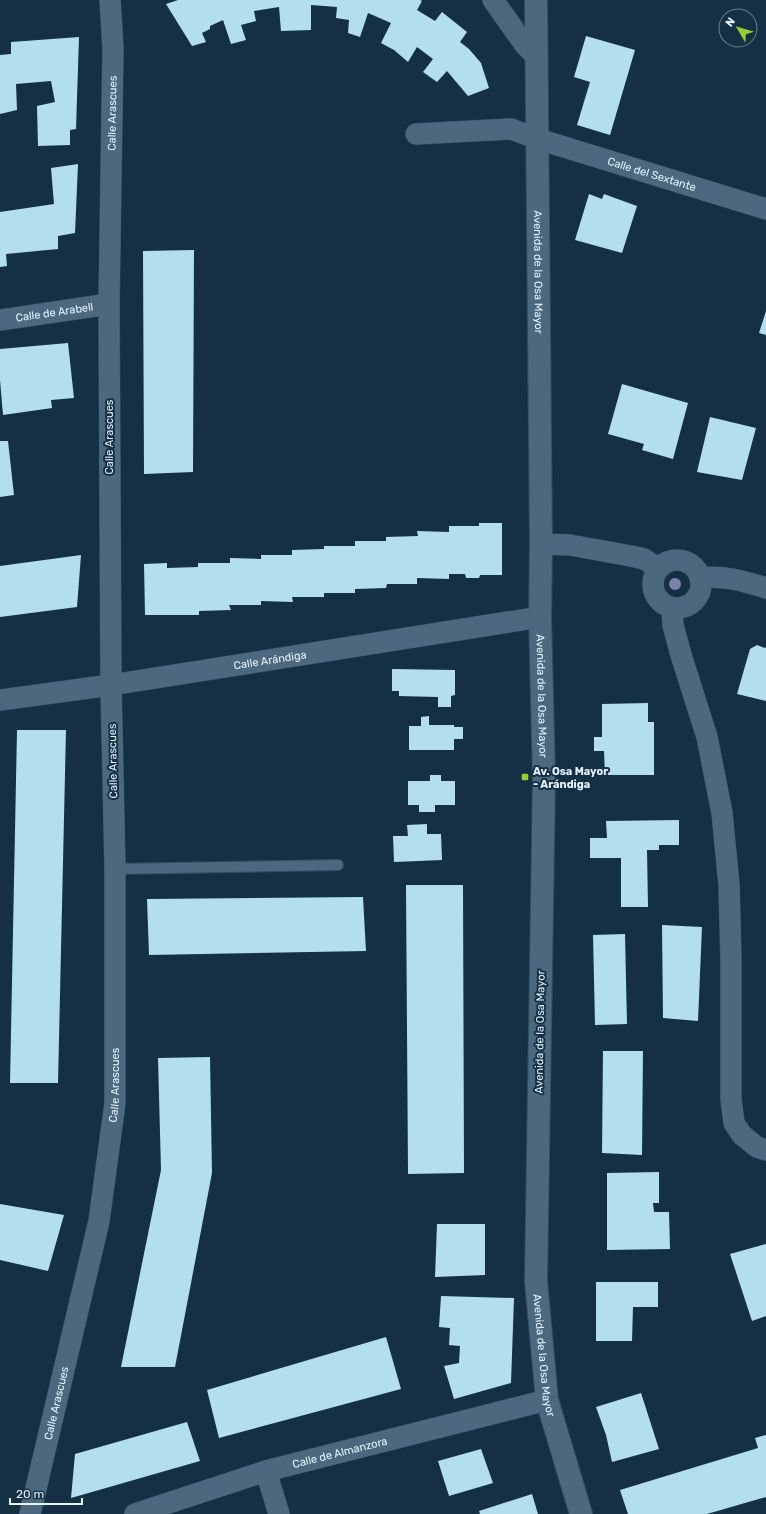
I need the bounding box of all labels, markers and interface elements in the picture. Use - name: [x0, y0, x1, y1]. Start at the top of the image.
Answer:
- north arrow: [718, 8, 758, 48]
- text: N: [723, 15, 738, 29]
- street label: Calle Arascues: [105, 75, 119, 151]
- street label: Calle del Sextante: [606, 154, 698, 194]
- street label: Avenida de la Osa Mayor: [531, 210, 546, 335]
- street label: Calle de Arabell: [15, 300, 94, 324]
- street label: Calle Arascues: [103, 399, 116, 474]
- street label: Avenida de la Osa Mayor: [534, 634, 550, 759]
- street label: Calle Arándiga: [233, 648, 307, 672]
- street label: Calle Arascues: [106, 723, 120, 799]
- place label: Av. Osa Mayor - Arándiga: [533, 765, 608, 791]
- marker: Av. Osa Mayor - Arándiga: [520, 772, 530, 782]
- street label: Avenida de la Osa Mayor: [532, 969, 548, 1094]
- street label: Calle Arascues: [106, 1047, 122, 1123]
- street label: Avenida de la Osa Mayor: [531, 1293, 558, 1419]
- street label: Calle Arascues: [41, 1365, 71, 1441]
- street label: Calle de Almanzora: [291, 1434, 389, 1471]
- scale bar: [10, 1480, 82, 1506]
- text: 20 m: [16, 1487, 44, 1501]

